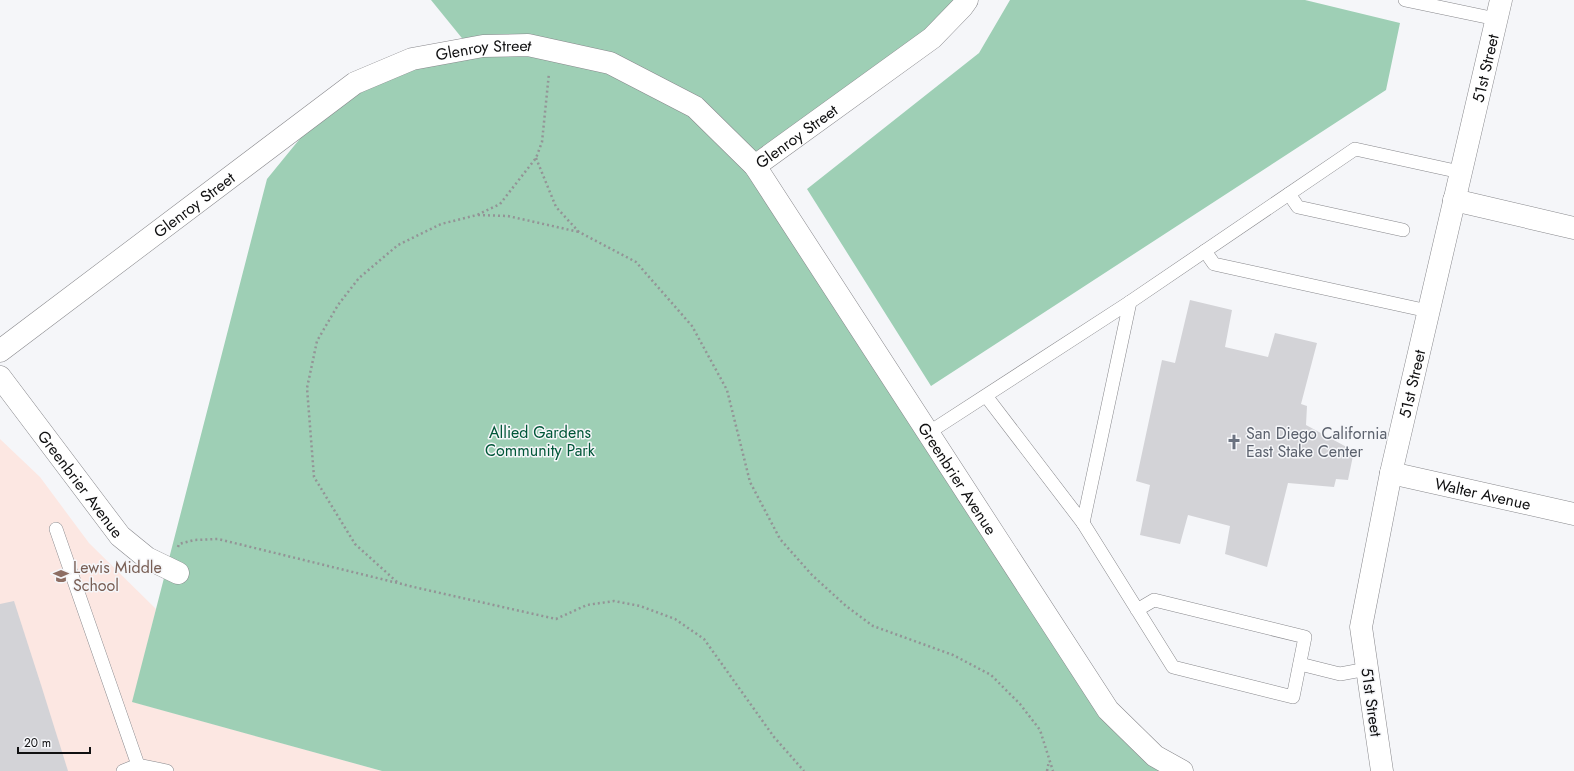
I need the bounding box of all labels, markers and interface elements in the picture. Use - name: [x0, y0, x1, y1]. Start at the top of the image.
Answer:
- street label: 51st Street: [1467, 32, 1505, 105]
- street label: Glenroy Street: [434, 34, 534, 66]
- street label: Glenroy Street: [751, 99, 843, 174]
- street label: Glenroy Street: [149, 167, 240, 243]
- street label: 51st Street: [1393, 347, 1431, 420]
- street label: Greenbrier Avenue: [912, 418, 1002, 539]
- park label: Allied Gardens Community Park: [485, 421, 596, 462]
- place label: San Diego California East Stake Center: [1246, 422, 1387, 463]
- street label: Greenbrier Avenue: [32, 426, 129, 543]
- church icon: San Diego California East Stake Center: [1225, 433, 1243, 451]
- street label: Walter Avenue: [1432, 472, 1533, 516]
- place label: Lewis Middle School: [73, 556, 162, 597]
- school or university icon: Lewis Middle School: [52, 567, 70, 585]
- street label: 51st Street: [1355, 666, 1388, 738]
- scale bar: [18, 729, 90, 755]
- text: 20 m: [24, 734, 51, 752]

